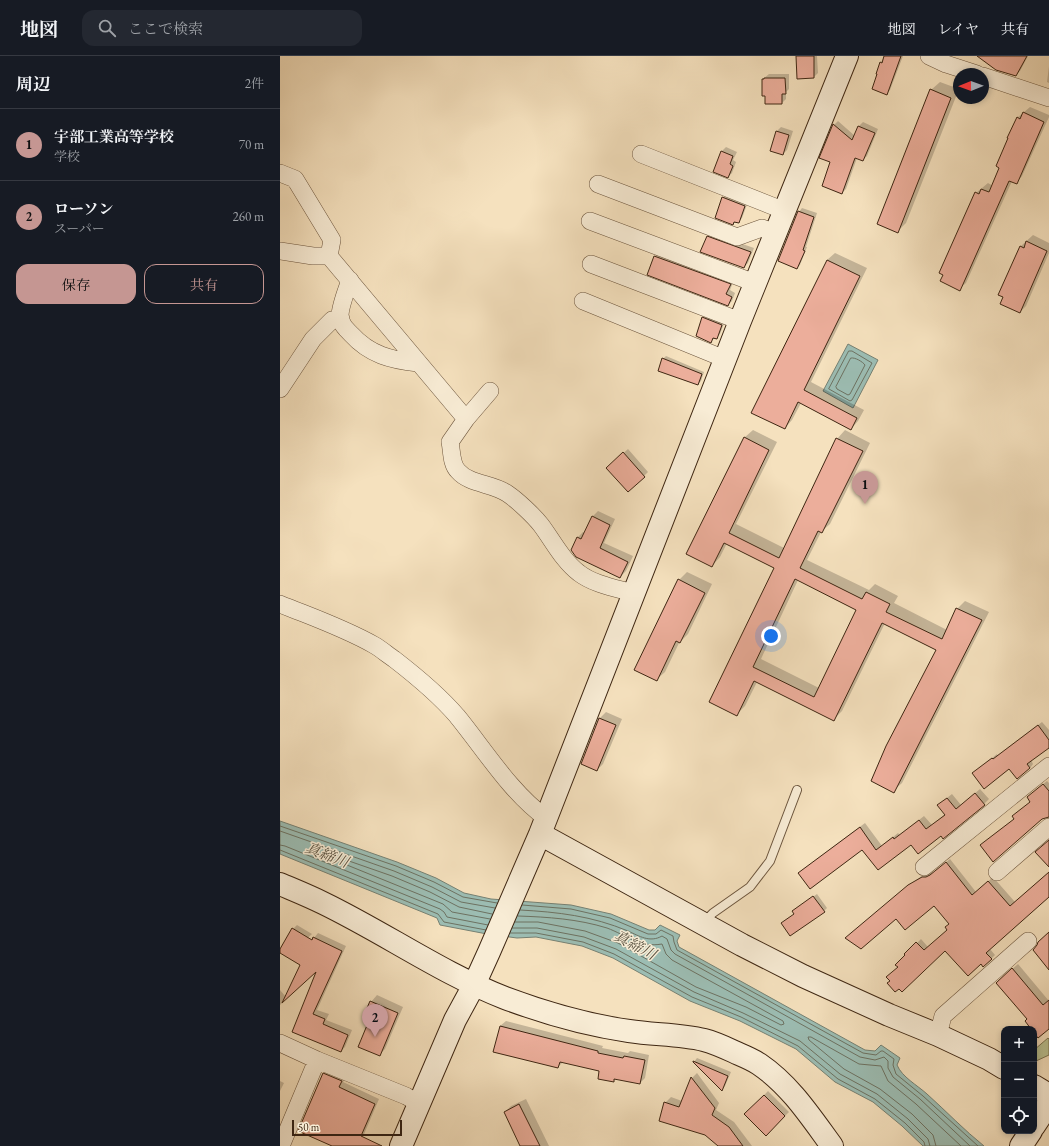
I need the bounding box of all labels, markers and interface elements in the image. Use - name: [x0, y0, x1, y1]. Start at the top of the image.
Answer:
- search box: [82, 10, 362, 46]
- text: 地図: [20, 17, 58, 42]
- icon: search: [96, 17, 118, 39]
- text: ここで検索: [128, 19, 203, 38]
- text: 地図: [888, 20, 916, 38]
- text: レイヤ: [938, 20, 979, 38]
- text: 共有: [1001, 20, 1029, 38]
- north arrow: [953, 68, 989, 104]
- text: 周辺: [16, 73, 50, 95]
- text: 2件: [245, 75, 264, 92]
- text: 宇部工業高等学校: [54, 127, 174, 146]
- text: 1: [26, 136, 32, 153]
- text: 70 m: [239, 136, 264, 153]
- text: 学校: [54, 148, 80, 165]
- text: ローソン: [54, 199, 113, 218]
- text: 2: [26, 208, 32, 225]
- text: 260 m: [233, 208, 264, 225]
- text: スーパー: [54, 220, 105, 237]
- button: 保存: [16, 264, 136, 304]
- button: 共有: [144, 264, 264, 304]
- pin: 1: [852, 471, 878, 504]
- your location: [761, 626, 781, 646]
- water label: 真締川: [303, 838, 353, 872]
- water label: 真締川: [611, 926, 661, 964]
- pin: 2: [362, 1004, 388, 1037]
- map controls: [1001, 1026, 1037, 1134]
- button: +: [1001, 1026, 1037, 1062]
- button: −: [1001, 1062, 1037, 1098]
- button: locate: [1001, 1098, 1037, 1134]
- scale bar: [292, 1118, 402, 1137]
- text: 50 m: [298, 1120, 319, 1134]

